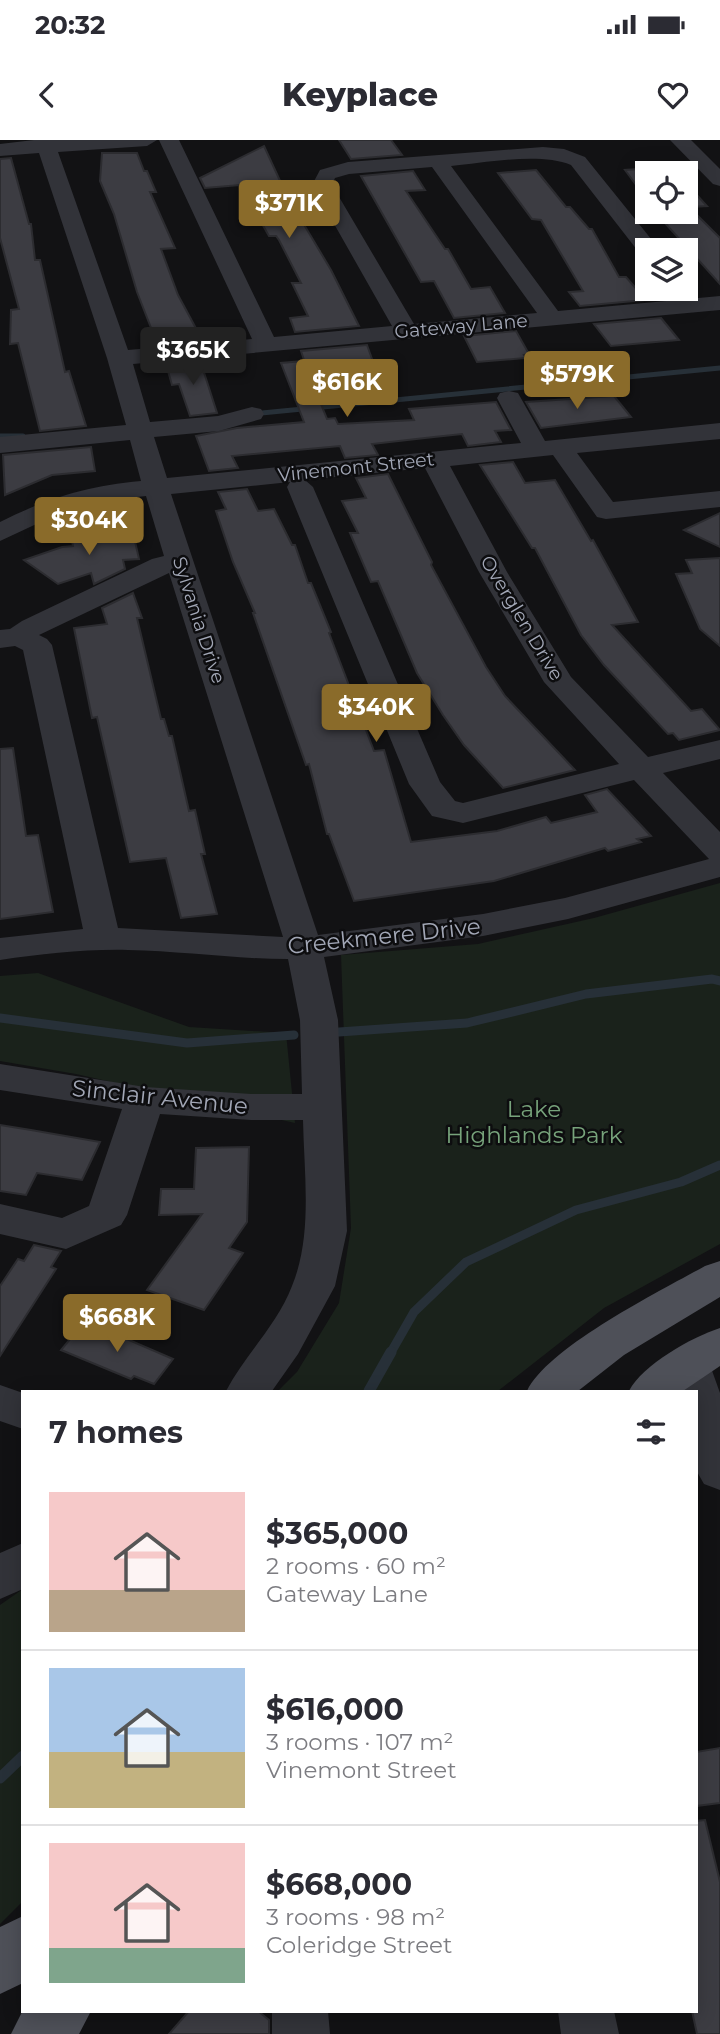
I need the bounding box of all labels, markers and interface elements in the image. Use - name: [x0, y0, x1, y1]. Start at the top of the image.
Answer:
- text: 20:32: [35, 9, 105, 41]
- text: Keyplace: [282, 75, 438, 114]
- icon: back: [28, 76, 66, 114]
- icon: heart: [654, 76, 692, 114]
- map controls: [635, 161, 698, 301]
- button: locate: [635, 161, 698, 224]
- pin: $371K: [240, 181, 338, 240]
- text: $371K: [255, 189, 323, 217]
- button: layers: [635, 238, 698, 301]
- street label: Gateway Lane: [393, 309, 529, 343]
- pin: $365K: [144, 328, 242, 387]
- text: $365K: [156, 336, 230, 364]
- pin: $579K: [528, 352, 626, 411]
- pin: $616K: [298, 359, 396, 419]
- text: $579K: [540, 360, 614, 388]
- text: $616K: [312, 368, 382, 396]
- street label: Vinemont Street: [277, 447, 436, 487]
- pin: $304K: [40, 498, 138, 557]
- text: $304K: [51, 506, 127, 534]
- street label: Overglen Drive: [476, 551, 568, 685]
- street label: Sylvania Drive: [168, 554, 230, 686]
- pin: $340K: [327, 684, 425, 744]
- text: $340K: [338, 693, 414, 721]
- street label: Creekmere Drive: [286, 912, 482, 960]
- street label: Sinclair Avenue: [71, 1074, 249, 1120]
- park label: Lake Highlands Park: [446, 1095, 623, 1149]
- pin: $668K: [68, 1294, 166, 1354]
- text: $668K: [79, 1303, 155, 1331]
- icon: filters: [632, 1413, 670, 1451]
- text: 7 homes: [49, 1414, 183, 1451]
- text: $365,000: [266, 1515, 408, 1552]
- icon: home: [105, 1520, 189, 1604]
- text: 2 rooms · 60 m²: [266, 1552, 446, 1580]
- text: Gateway Lane: [266, 1580, 428, 1608]
- text: $616,000: [266, 1691, 404, 1728]
- icon: home: [105, 1696, 189, 1780]
- text: 3 rooms · 107 m²: [266, 1728, 453, 1756]
- text: Vinemont Street: [266, 1756, 457, 1784]
- text: $668,000: [266, 1866, 412, 1903]
- icon: home: [105, 1871, 189, 1955]
- text: 3 rooms · 98 m²: [266, 1903, 445, 1931]
- text: Coleridge Street: [266, 1931, 452, 1959]

